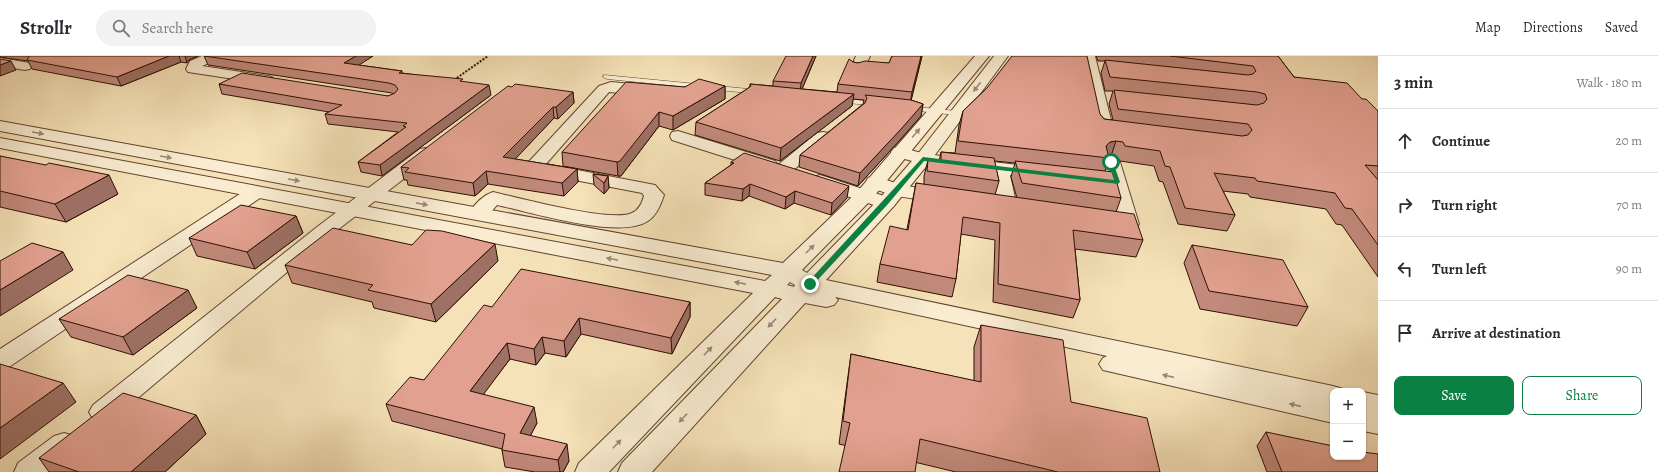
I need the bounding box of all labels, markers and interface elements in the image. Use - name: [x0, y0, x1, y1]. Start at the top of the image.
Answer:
- search box: [96, 10, 376, 46]
- text: Strollr: [20, 15, 72, 41]
- icon: search: [110, 17, 132, 39]
- text: Search here: [142, 18, 213, 38]
- text: Map: [1475, 18, 1501, 37]
- text: Directions: [1523, 18, 1583, 37]
- text: Saved: [1605, 18, 1638, 37]
- text: 3 min: [1394, 71, 1433, 94]
- text: Walk · 180 m: [1576, 74, 1642, 91]
- one-way arrow: [972, 81, 981, 92]
- one-way arrow: [912, 128, 921, 138]
- icon: ahead: [1394, 130, 1416, 152]
- one-way arrow: [32, 131, 44, 137]
- text: Continue: [1432, 131, 1490, 151]
- text: 20 m: [1616, 132, 1642, 149]
- route start: [1102, 153, 1120, 171]
- one-way arrow: [160, 154, 172, 160]
- one-way arrow: [288, 177, 300, 183]
- icon: right: [1394, 194, 1416, 216]
- text: Turn right: [1432, 195, 1497, 215]
- text: 70 m: [1616, 196, 1642, 213]
- one-way arrow: [416, 201, 428, 207]
- one-way arrow: [805, 244, 815, 254]
- one-way arrow: [606, 256, 619, 262]
- icon: left: [1394, 258, 1416, 280]
- text: Turn left: [1432, 259, 1487, 279]
- text: 90 m: [1616, 260, 1642, 277]
- route end: [801, 275, 819, 293]
- one-way arrow: [734, 280, 746, 286]
- one-way arrow: [767, 318, 777, 328]
- icon: arrive: [1394, 322, 1416, 344]
- text: Arrive at destination: [1432, 323, 1561, 343]
- one-way arrow: [703, 346, 713, 356]
- one-way arrow: [1162, 373, 1174, 379]
- button: Save: [1394, 376, 1514, 415]
- button: Share: [1522, 376, 1642, 415]
- map controls: [1330, 388, 1366, 460]
- button: +: [1330, 388, 1366, 424]
- one-way arrow: [1289, 401, 1301, 407]
- one-way arrow: [679, 413, 688, 423]
- button: −: [1330, 424, 1366, 460]
- one-way arrow: [612, 439, 622, 449]

